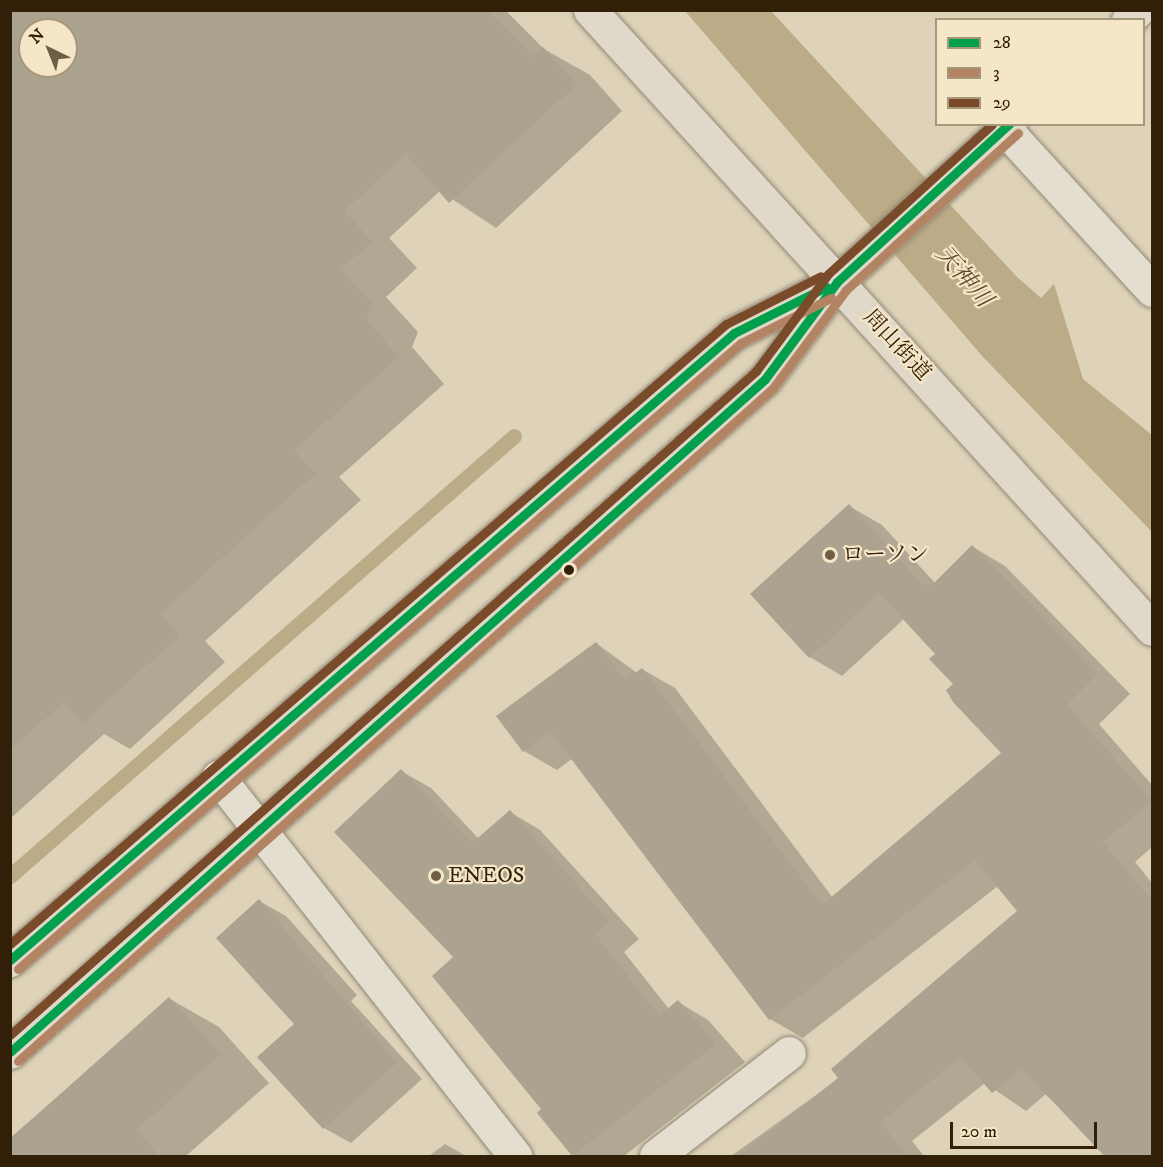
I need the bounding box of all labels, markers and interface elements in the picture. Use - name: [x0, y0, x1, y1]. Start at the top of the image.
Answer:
- north arrow: [18, 18, 78, 78]
- legend: [935, 18, 1145, 126]
- text: N: [25, 25, 49, 48]
- text: 28: [993, 32, 1011, 54]
- text: 3: [993, 62, 1000, 84]
- text: 29: [993, 92, 1011, 114]
- water label: 天神川: [929, 240, 997, 314]
- street label: 周山街道: [857, 304, 937, 386]
- place label: ローソン: [842, 542, 930, 568]
- marker: ローソン: [823, 548, 837, 562]
- unlabelled marker: [563, 564, 575, 576]
- place label: ENEOS: [448, 863, 524, 889]
- marker: ENEOS: [429, 869, 443, 883]
- scale bar: [953, 1110, 1100, 1148]
- text: 20 m: [961, 1121, 997, 1143]

